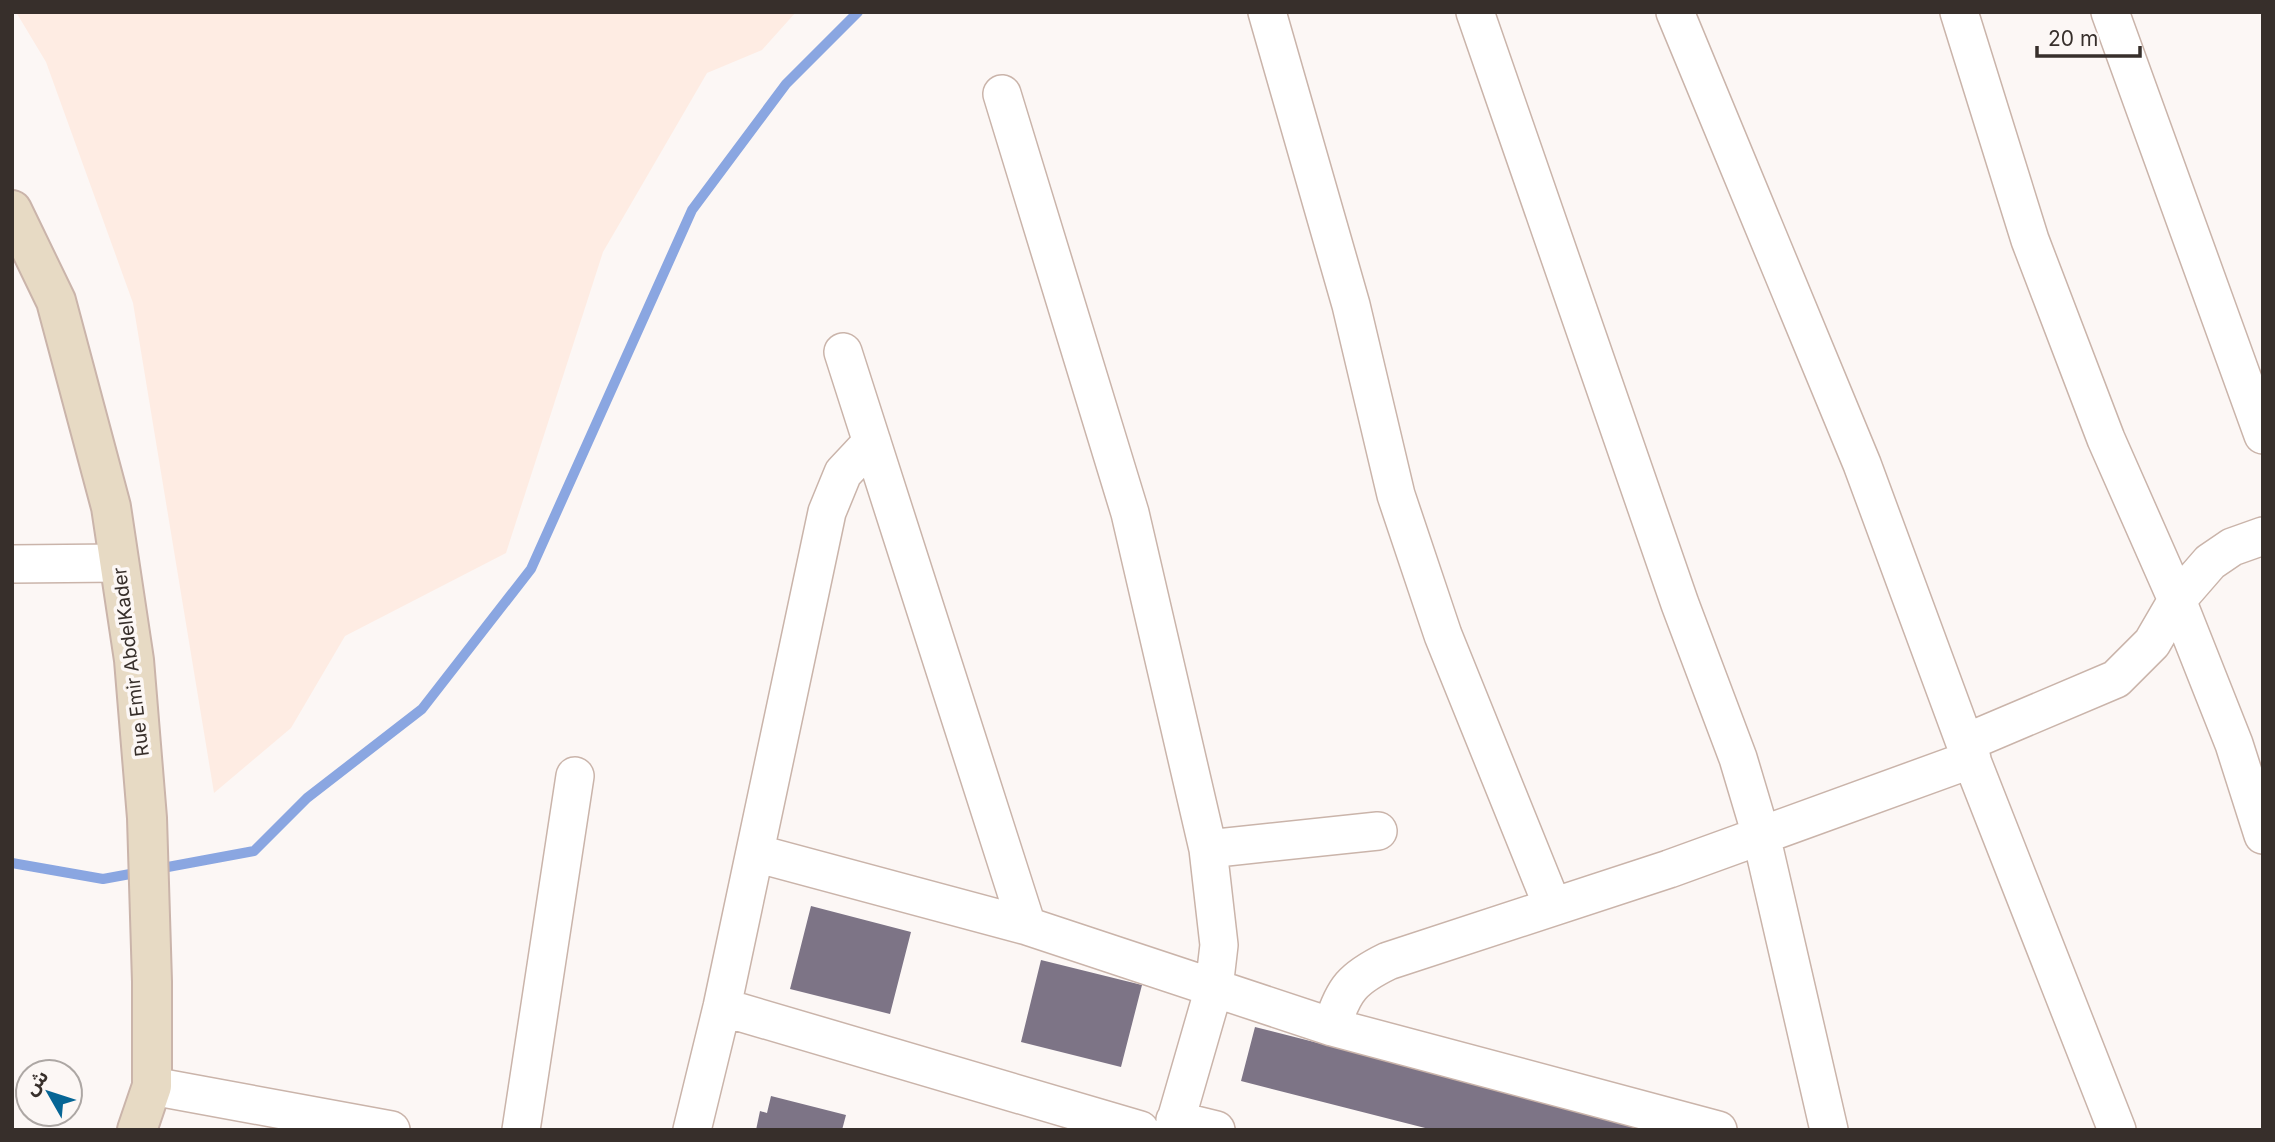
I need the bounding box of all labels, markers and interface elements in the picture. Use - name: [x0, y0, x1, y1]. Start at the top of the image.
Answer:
- scale bar: [2037, 14, 2140, 58]
- text: 20 m: [2048, 26, 2098, 51]
- street label: Rue Emir AbdelKader: [108, 566, 154, 758]
- north arrow: [14, 1058, 84, 1128]
- text: ش: [19, 1065, 53, 1100]

